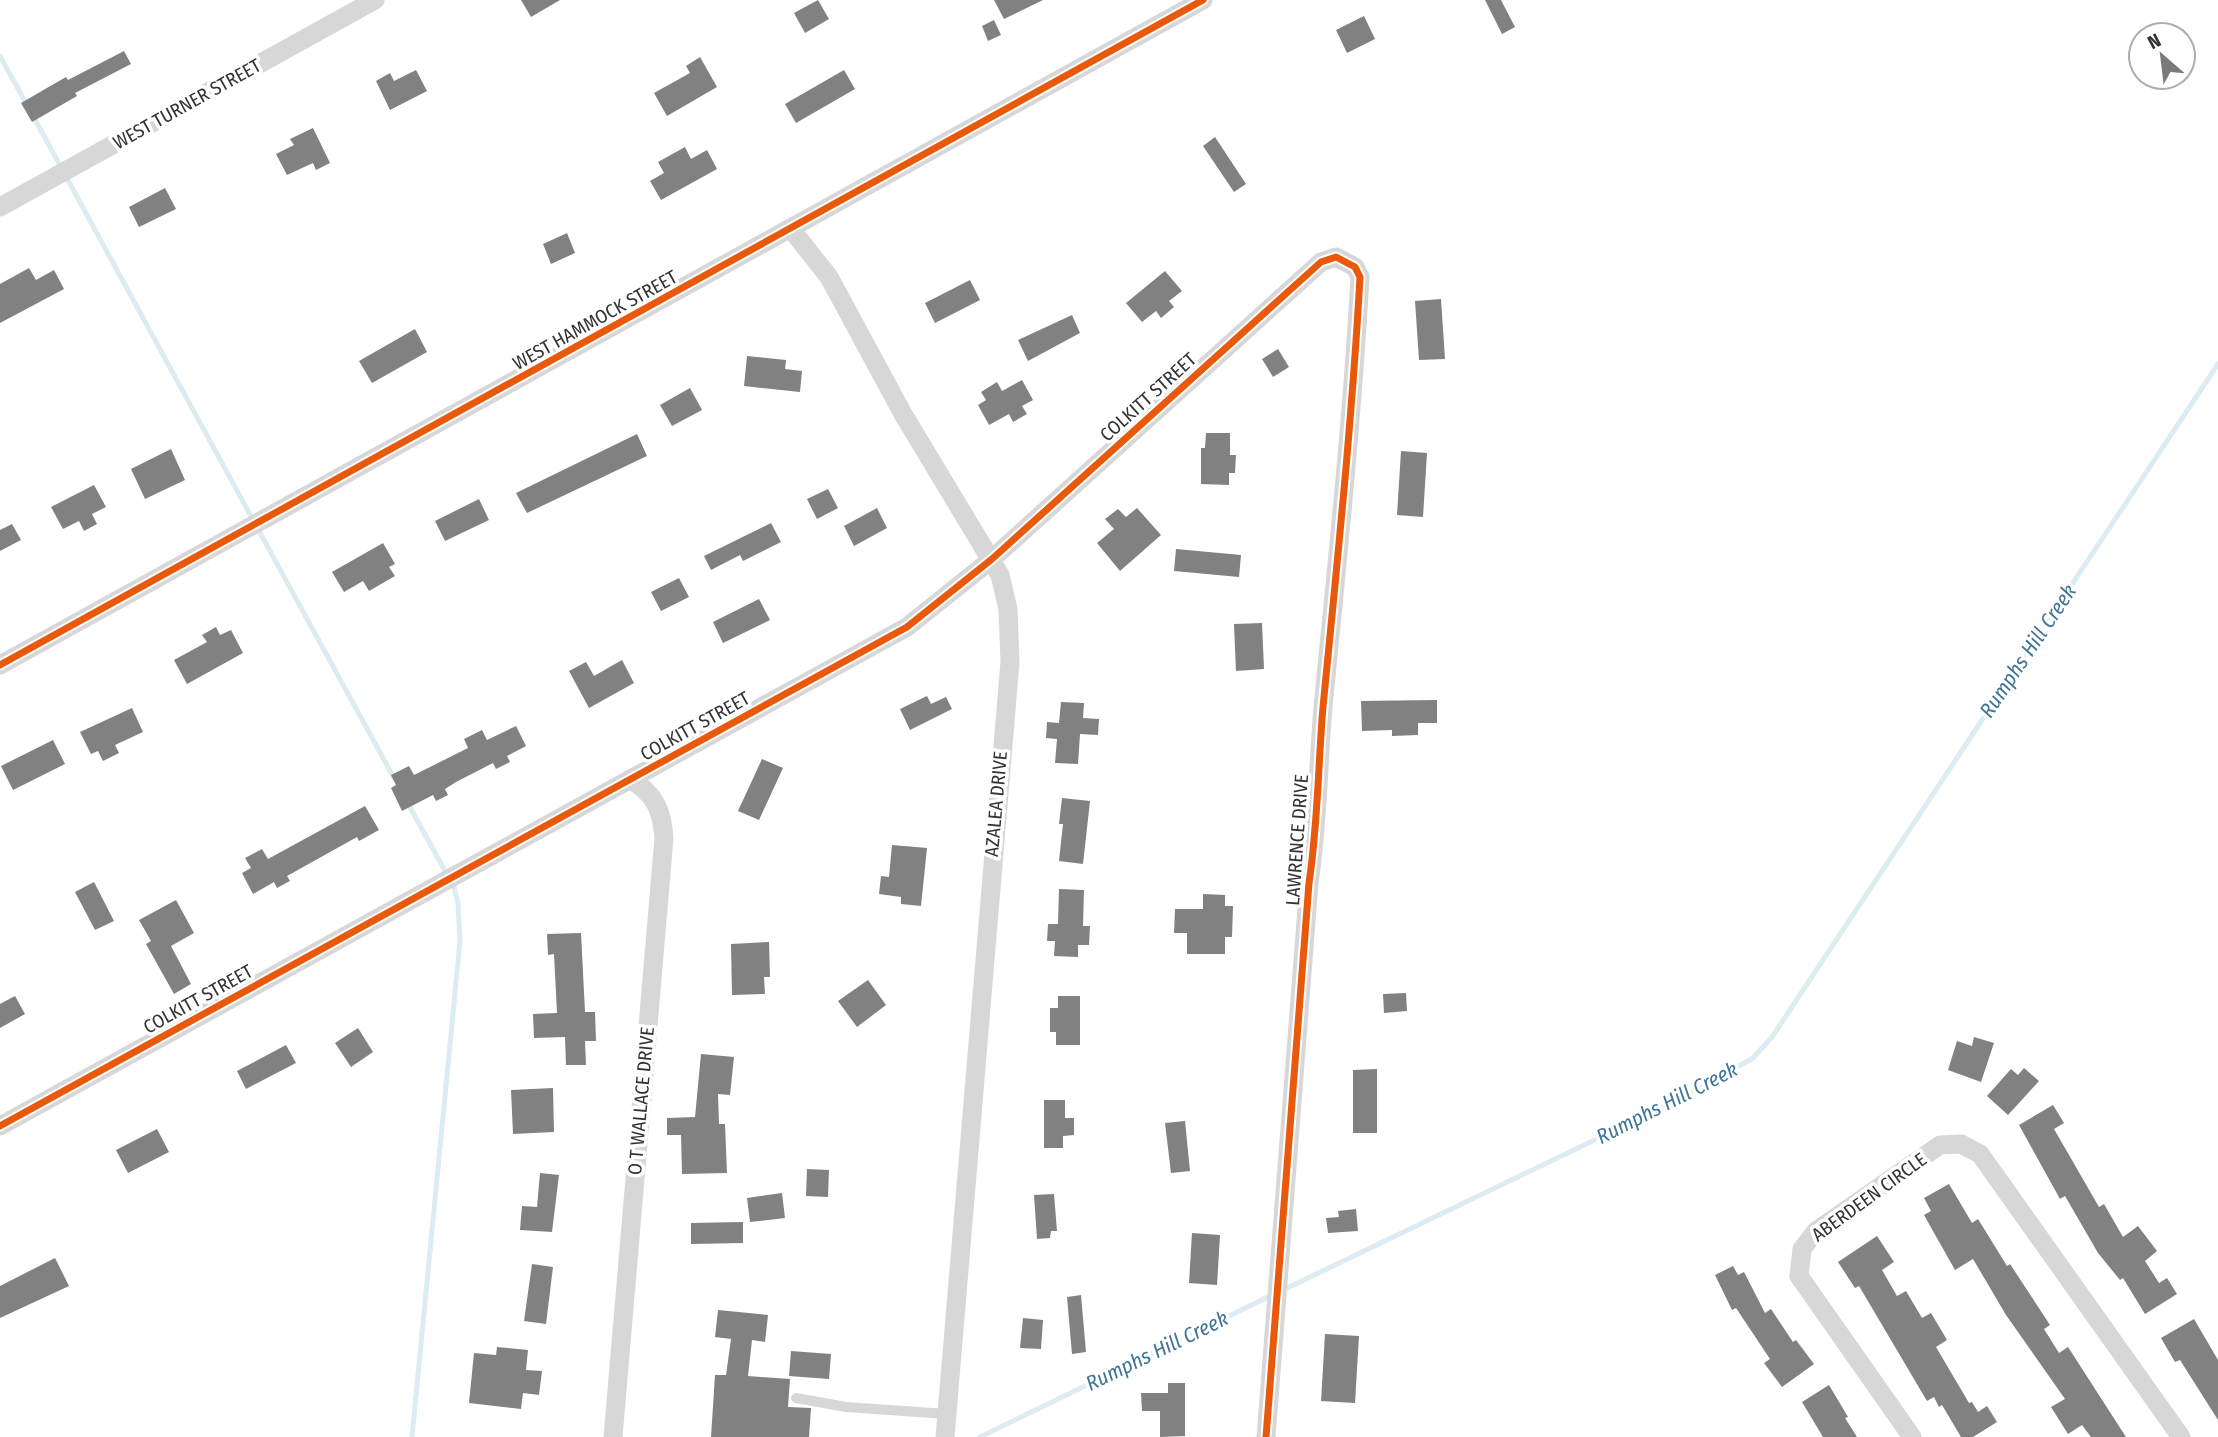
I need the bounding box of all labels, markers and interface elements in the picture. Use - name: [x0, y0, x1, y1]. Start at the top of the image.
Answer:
- north arrow: [2127, 21, 2197, 91]
- text: N: [2144, 29, 2165, 54]
- street label: WEST TURNER STREET: [109, 54, 265, 154]
- street label: WEST HAMMOCK STREET: [509, 265, 681, 375]
- street label: COLKITT STREET: [1095, 348, 1201, 446]
- water label: Rumphs Hill Creek: [1974, 579, 2082, 723]
- street label: COLKITT STREET: [636, 686, 754, 766]
- street label: AZALEA DRIVE: [980, 750, 1012, 858]
- street label: LAWRENCE DRIVE: [1281, 774, 1313, 906]
- street label: COLKITT STREET: [139, 959, 257, 1039]
- street label: O T WALLACE DRIVE: [623, 1026, 659, 1176]
- water label: Rumphs Hill Creek: [1592, 1056, 1742, 1150]
- street label: ABERDEEN CIRCLE: [1807, 1148, 1931, 1246]
- water label: Rumphs Hill Creek: [1082, 1305, 1232, 1397]

